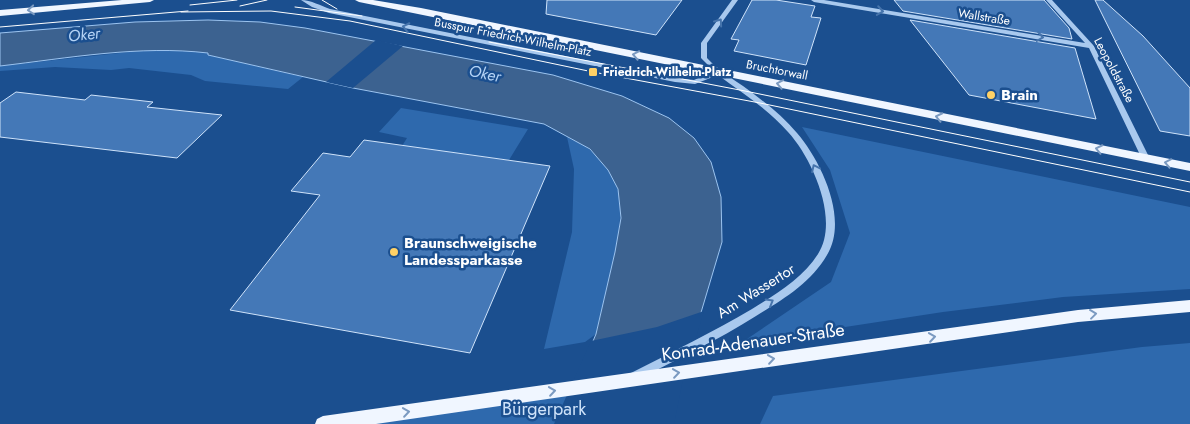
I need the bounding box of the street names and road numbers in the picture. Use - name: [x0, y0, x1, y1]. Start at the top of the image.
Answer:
- street label: Wallstraße: [957, 4, 1011, 30]
- street label: Busspur Friedrich-Wilhelm-Platz: [433, 13, 594, 61]
- street label: Leopoldstraße: [1089, 34, 1139, 106]
- street label: Bruchtorwall: [745, 55, 809, 85]
- street label: Am Wassertor: [713, 258, 800, 324]
- street label: Konrad-Adenauer-Straße: [660, 316, 846, 368]

